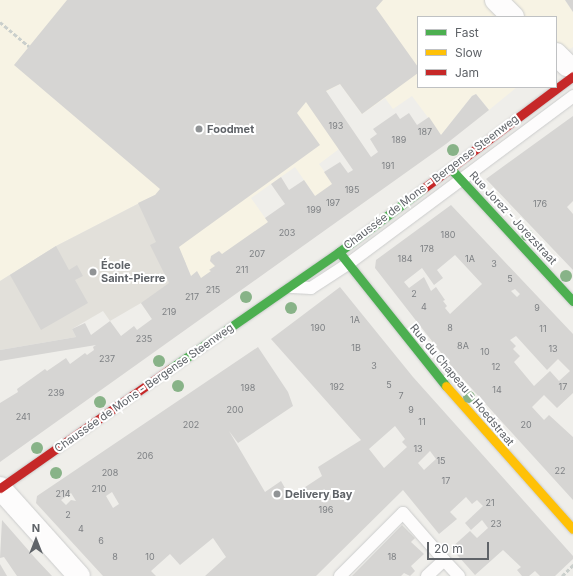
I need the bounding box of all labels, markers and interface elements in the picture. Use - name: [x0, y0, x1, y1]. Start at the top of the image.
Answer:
- legend: [417, 16, 557, 88]
- text: Fast: [455, 25, 479, 40]
- text: Slow: [455, 45, 482, 60]
- text: Jam: [455, 65, 479, 80]
- street label: Chaussée de Mons - Bergense Steenweg: [341, 112, 521, 252]
- house number: 193: [329, 121, 343, 131]
- place label: Foodmet: [207, 122, 254, 136]
- marker: Foodmet: [194, 124, 204, 134]
- house number: 187: [418, 127, 432, 137]
- house number: 189: [392, 135, 406, 145]
- house number: 191: [382, 161, 394, 171]
- street label: Rue Jorez - Jorezstraat: [467, 169, 559, 267]
- house number: 195: [345, 185, 359, 195]
- house number: 197: [326, 198, 340, 208]
- house number: 176: [533, 199, 547, 209]
- house number: 199: [307, 205, 321, 215]
- house number: 203: [279, 228, 295, 238]
- house number: 180: [441, 230, 455, 240]
- house number: 178: [420, 244, 434, 254]
- house number: 207: [249, 249, 265, 259]
- house number: 184: [397, 254, 413, 264]
- house number: 1A: [465, 254, 475, 264]
- place label: École Saint-Pierre: [101, 259, 165, 285]
- house number: 3: [491, 259, 497, 269]
- house number: 211: [236, 265, 248, 275]
- marker: École Saint-Pierre: [88, 267, 98, 277]
- house number: 5: [507, 274, 513, 284]
- house number: 215: [206, 285, 220, 295]
- house number: 2: [411, 289, 417, 299]
- house number: 217: [185, 292, 199, 302]
- house number: 4: [421, 302, 427, 312]
- house number: 9: [534, 303, 540, 313]
- house number: 219: [162, 307, 176, 317]
- house number: 1A: [350, 315, 360, 325]
- street label: Chaussée de Mons - Bergense Steenweg: [52, 321, 236, 455]
- street label: Rue du Chapeau - Hoedstraat: [407, 321, 517, 449]
- house number: 190: [311, 323, 325, 333]
- house number: 8: [447, 323, 453, 333]
- house number: 11: [539, 324, 547, 334]
- house number: 235: [136, 334, 152, 344]
- house number: 8A: [457, 341, 469, 351]
- house number: 1B: [351, 343, 361, 353]
- house number: 13: [548, 344, 558, 354]
- house number: 10: [480, 347, 490, 357]
- house number: 237: [99, 354, 115, 364]
- house number: 3: [371, 361, 377, 371]
- house number: 12: [491, 362, 501, 372]
- house number: 5: [386, 380, 392, 390]
- house number: 192: [330, 382, 344, 392]
- house number: 17: [559, 382, 567, 392]
- house number: 198: [241, 383, 255, 393]
- house number: 14: [492, 385, 502, 395]
- house number: 239: [48, 388, 64, 398]
- house number: 7: [398, 391, 404, 401]
- house number: 200: [227, 405, 243, 415]
- house number: 9: [408, 405, 414, 415]
- house number: 241: [16, 412, 30, 422]
- house number: 11: [418, 417, 426, 427]
- house number: 202: [183, 420, 199, 430]
- house number: 20: [520, 420, 532, 430]
- house number: 13: [413, 444, 423, 454]
- house number: 206: [137, 451, 153, 461]
- house number: 15: [436, 456, 446, 466]
- house number: 22: [555, 466, 565, 476]
- house number: 208: [102, 468, 118, 478]
- house number: 17: [442, 476, 450, 486]
- house number: 210: [92, 484, 106, 494]
- place label: Delivery Bay: [285, 487, 352, 501]
- house number: 214: [56, 489, 70, 499]
- marker: Delivery Bay: [272, 489, 282, 499]
- house number: 21: [485, 498, 495, 508]
- house number: 196: [319, 505, 333, 515]
- house number: 2: [65, 510, 71, 520]
- house number: 23: [490, 519, 502, 529]
- north arrow: [16, 520, 56, 560]
- text: N: [32, 521, 40, 535]
- house number: 4: [78, 524, 84, 534]
- scale bar: [429, 534, 491, 560]
- house number: 6: [98, 536, 104, 546]
- text: 20 m: [434, 541, 463, 556]
- house number: 8: [112, 552, 118, 562]
- house number: 10: [145, 552, 155, 562]
- house number: 18: [387, 552, 397, 562]

